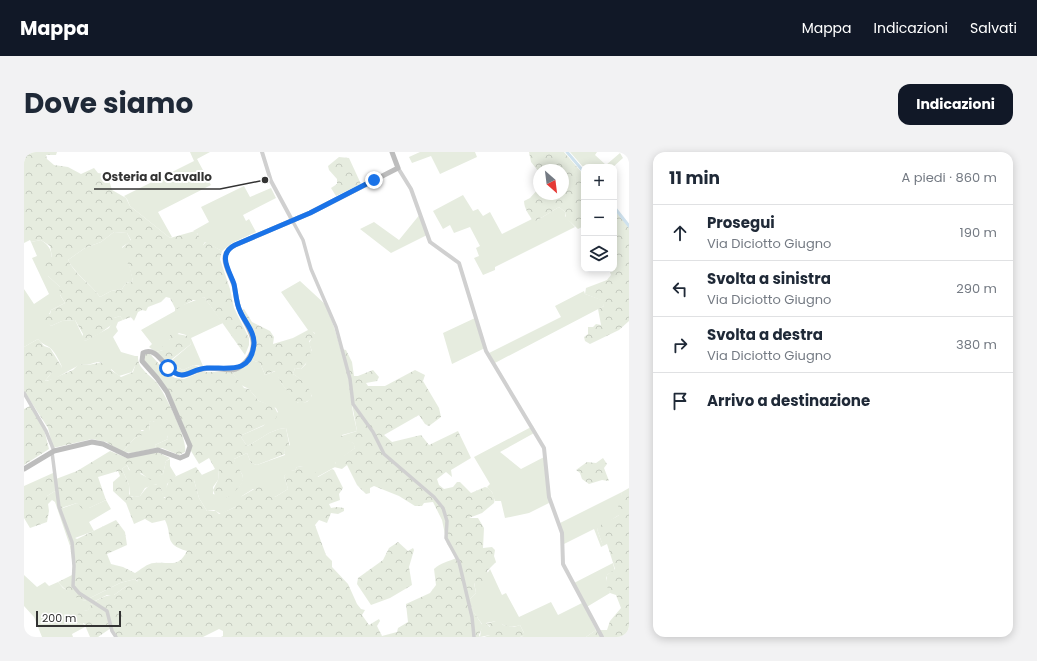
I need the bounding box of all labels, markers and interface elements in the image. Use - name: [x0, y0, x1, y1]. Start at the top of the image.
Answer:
- text: Mappa: [20, 15, 89, 42]
- text: Mappa: [802, 18, 852, 38]
- text: Indicazioni: [874, 18, 948, 38]
- text: Salvati: [970, 18, 1017, 38]
- text: Dove siamo: [24, 84, 193, 123]
- button: Indicazioni: [898, 84, 1013, 125]
- north arrow: [533, 164, 569, 200]
- map controls: [581, 164, 617, 272]
- button: +: [581, 164, 617, 200]
- callout: Osteria al Cavallo: [94, 165, 220, 189]
- text: 11 min: [669, 166, 720, 190]
- text: Osteria al Cavallo: [102, 168, 212, 185]
- text: A piedi · 860 m: [902, 168, 997, 187]
- route end: [365, 171, 383, 189]
- button: −: [581, 200, 617, 236]
- text: Prosegui: [707, 212, 775, 233]
- icon: ahead: [669, 222, 691, 244]
- text: 190 m: [960, 223, 997, 242]
- text: Via Diciotto Giugno: [707, 234, 831, 253]
- button: layers: [581, 236, 617, 272]
- text: Svolta a sinistra: [707, 268, 831, 289]
- icon: left: [669, 278, 691, 300]
- text: 290 m: [956, 279, 997, 298]
- text: Via Diciotto Giugno: [707, 290, 831, 309]
- text: Svolta a destra: [707, 324, 823, 345]
- icon: right: [669, 334, 691, 356]
- text: 380 m: [956, 335, 997, 354]
- text: Via Diciotto Giugno: [707, 346, 831, 365]
- route start: [159, 359, 177, 377]
- icon: arrive: [669, 390, 691, 412]
- text: Arrivo a destinazione: [707, 390, 870, 411]
- scale bar: [36, 609, 121, 628]
- text: 200 m: [42, 610, 76, 626]

